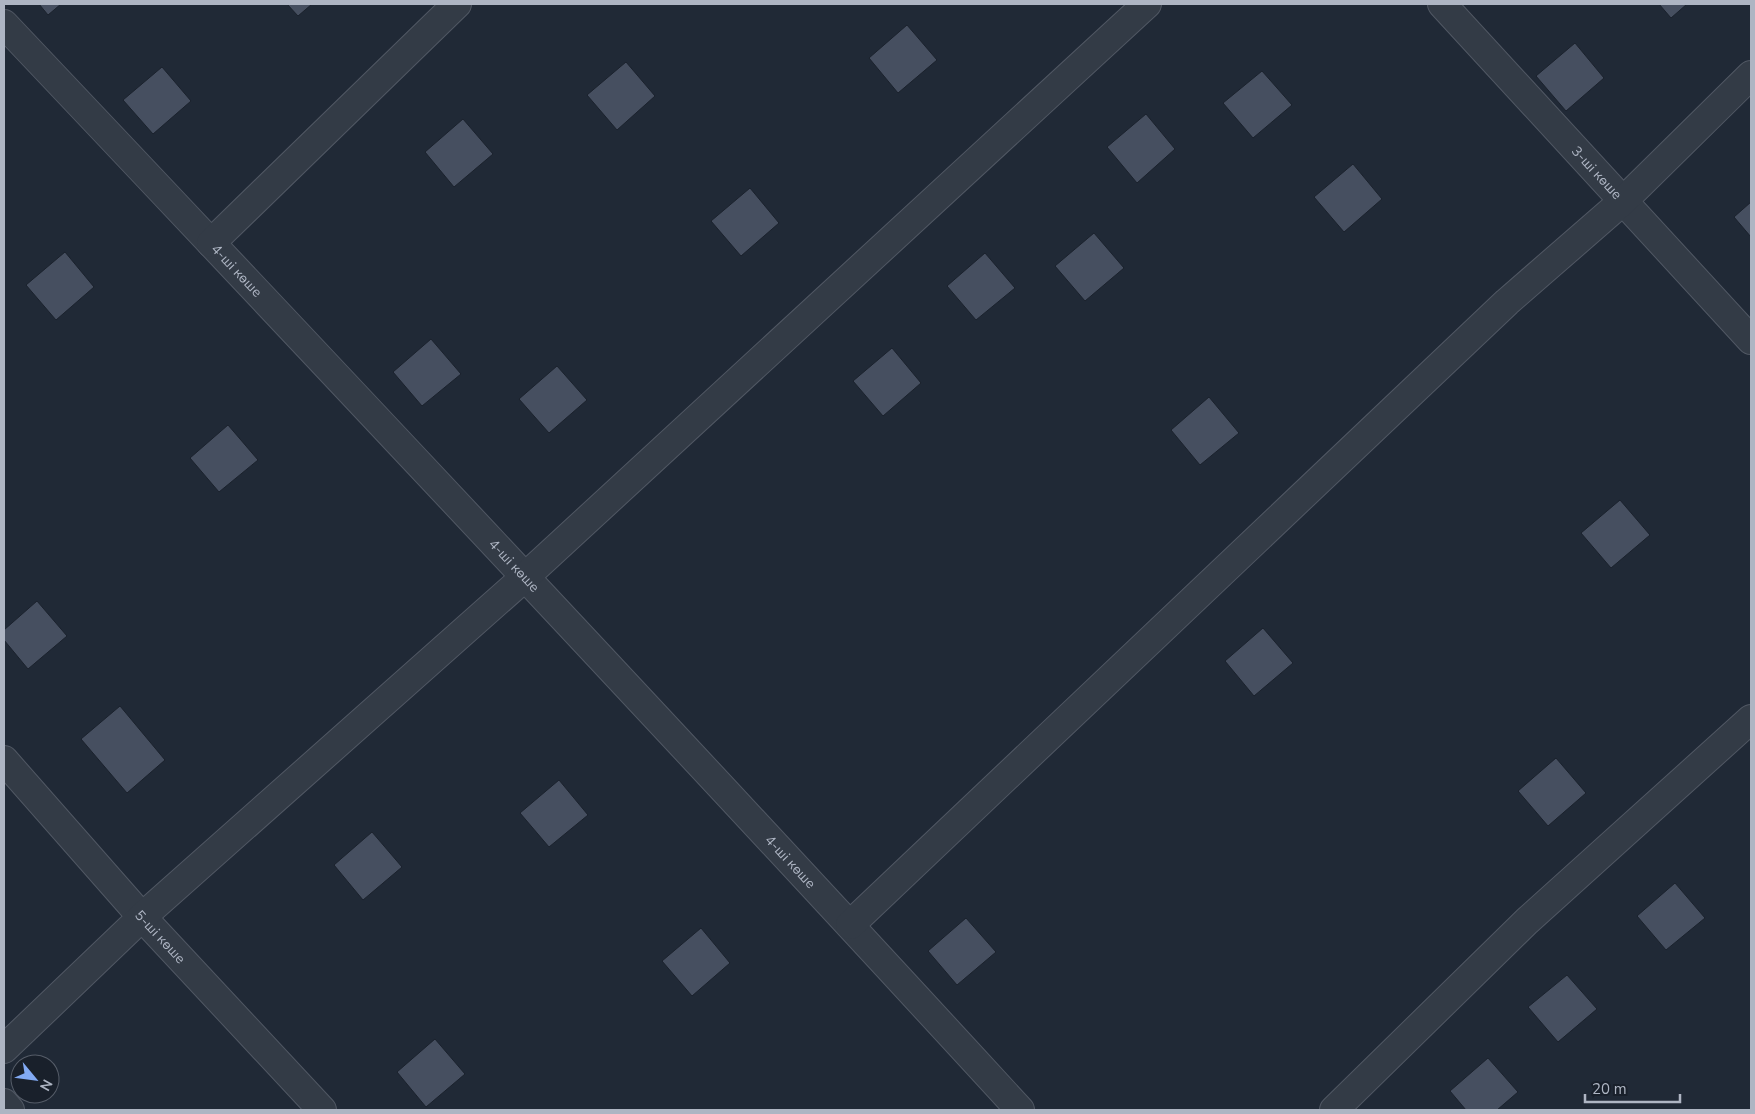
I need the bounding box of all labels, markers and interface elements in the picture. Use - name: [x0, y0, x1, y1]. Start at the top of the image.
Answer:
- street label: 3-ші көше: [1567, 142, 1626, 204]
- street label: 4-ші көше: [207, 240, 266, 301]
- street label: 4-ші көше: [484, 535, 544, 596]
- street label: 4-ші көше: [761, 831, 820, 893]
- street label: 5-ші көше: [130, 906, 190, 968]
- north arrow: [10, 1054, 60, 1104]
- scale bar: [1585, 1072, 1680, 1104]
- text: N: [35, 1076, 57, 1094]
- text: 20 m: [1592, 1079, 1627, 1099]

